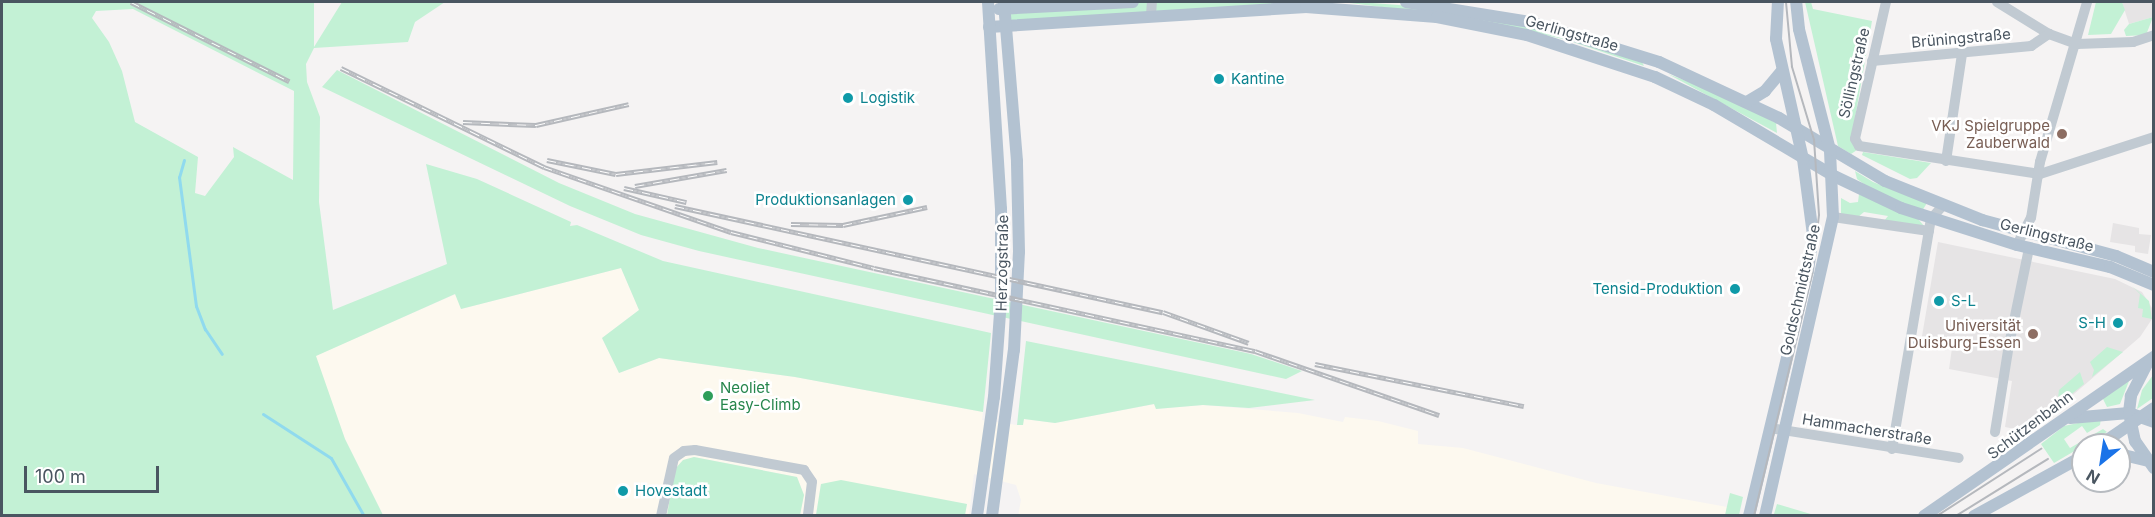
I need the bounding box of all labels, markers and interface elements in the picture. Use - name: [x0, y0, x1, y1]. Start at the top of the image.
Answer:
- street label: Gerlingstraße: [1523, 11, 1621, 55]
- street label: Brüningstraße: [1911, 25, 2011, 51]
- street label: Söllingstraße: [1835, 26, 1873, 120]
- place label: Kantine: [1231, 70, 1285, 88]
- marker: Kantine: [1212, 72, 1226, 86]
- place label: Logistik: [860, 89, 915, 107]
- marker: Logistik: [841, 91, 855, 105]
- place label: VKJ Spielgruppe Zauberwald: [1931, 116, 2050, 151]
- marker: VKJ Spielgruppe Zauberwald: [2055, 127, 2069, 141]
- place label: Produktionsanlagen: [755, 191, 896, 209]
- marker: Produktionsanlagen: [901, 193, 915, 207]
- street label: Herzogstraße: [992, 215, 1012, 311]
- street label: Gerlingstraße: [1998, 215, 2096, 255]
- street label: Goldschmidtstraße: [1776, 223, 1824, 357]
- place label: Tensid-Produktion: [1593, 280, 1723, 298]
- marker: Tensid-Produktion: [1728, 282, 1742, 296]
- place label: S-L: [1951, 292, 1976, 310]
- marker: S-L: [1932, 294, 1946, 308]
- place label: S-H: [2078, 314, 2106, 332]
- place label: Universität Duisburg-Essen: [1908, 316, 2021, 351]
- marker: S-H: [2111, 316, 2125, 330]
- marker: Universität Duisburg-Essen: [2026, 327, 2040, 341]
- place label: Neoliet Easy-Climb: [720, 378, 801, 413]
- street label: Schützenbahn: [1984, 387, 2076, 463]
- marker: Neoliet Easy-Climb: [701, 389, 715, 403]
- street label: Hammacherstraße: [1801, 410, 1933, 448]
- north arrow: [2071, 433, 2131, 493]
- scale bar: [27, 454, 162, 492]
- text: N: [2083, 465, 2103, 489]
- text: 100 m: [35, 466, 86, 487]
- place label: Hovestadt: [635, 482, 707, 500]
- marker: Hovestadt: [616, 484, 630, 498]

